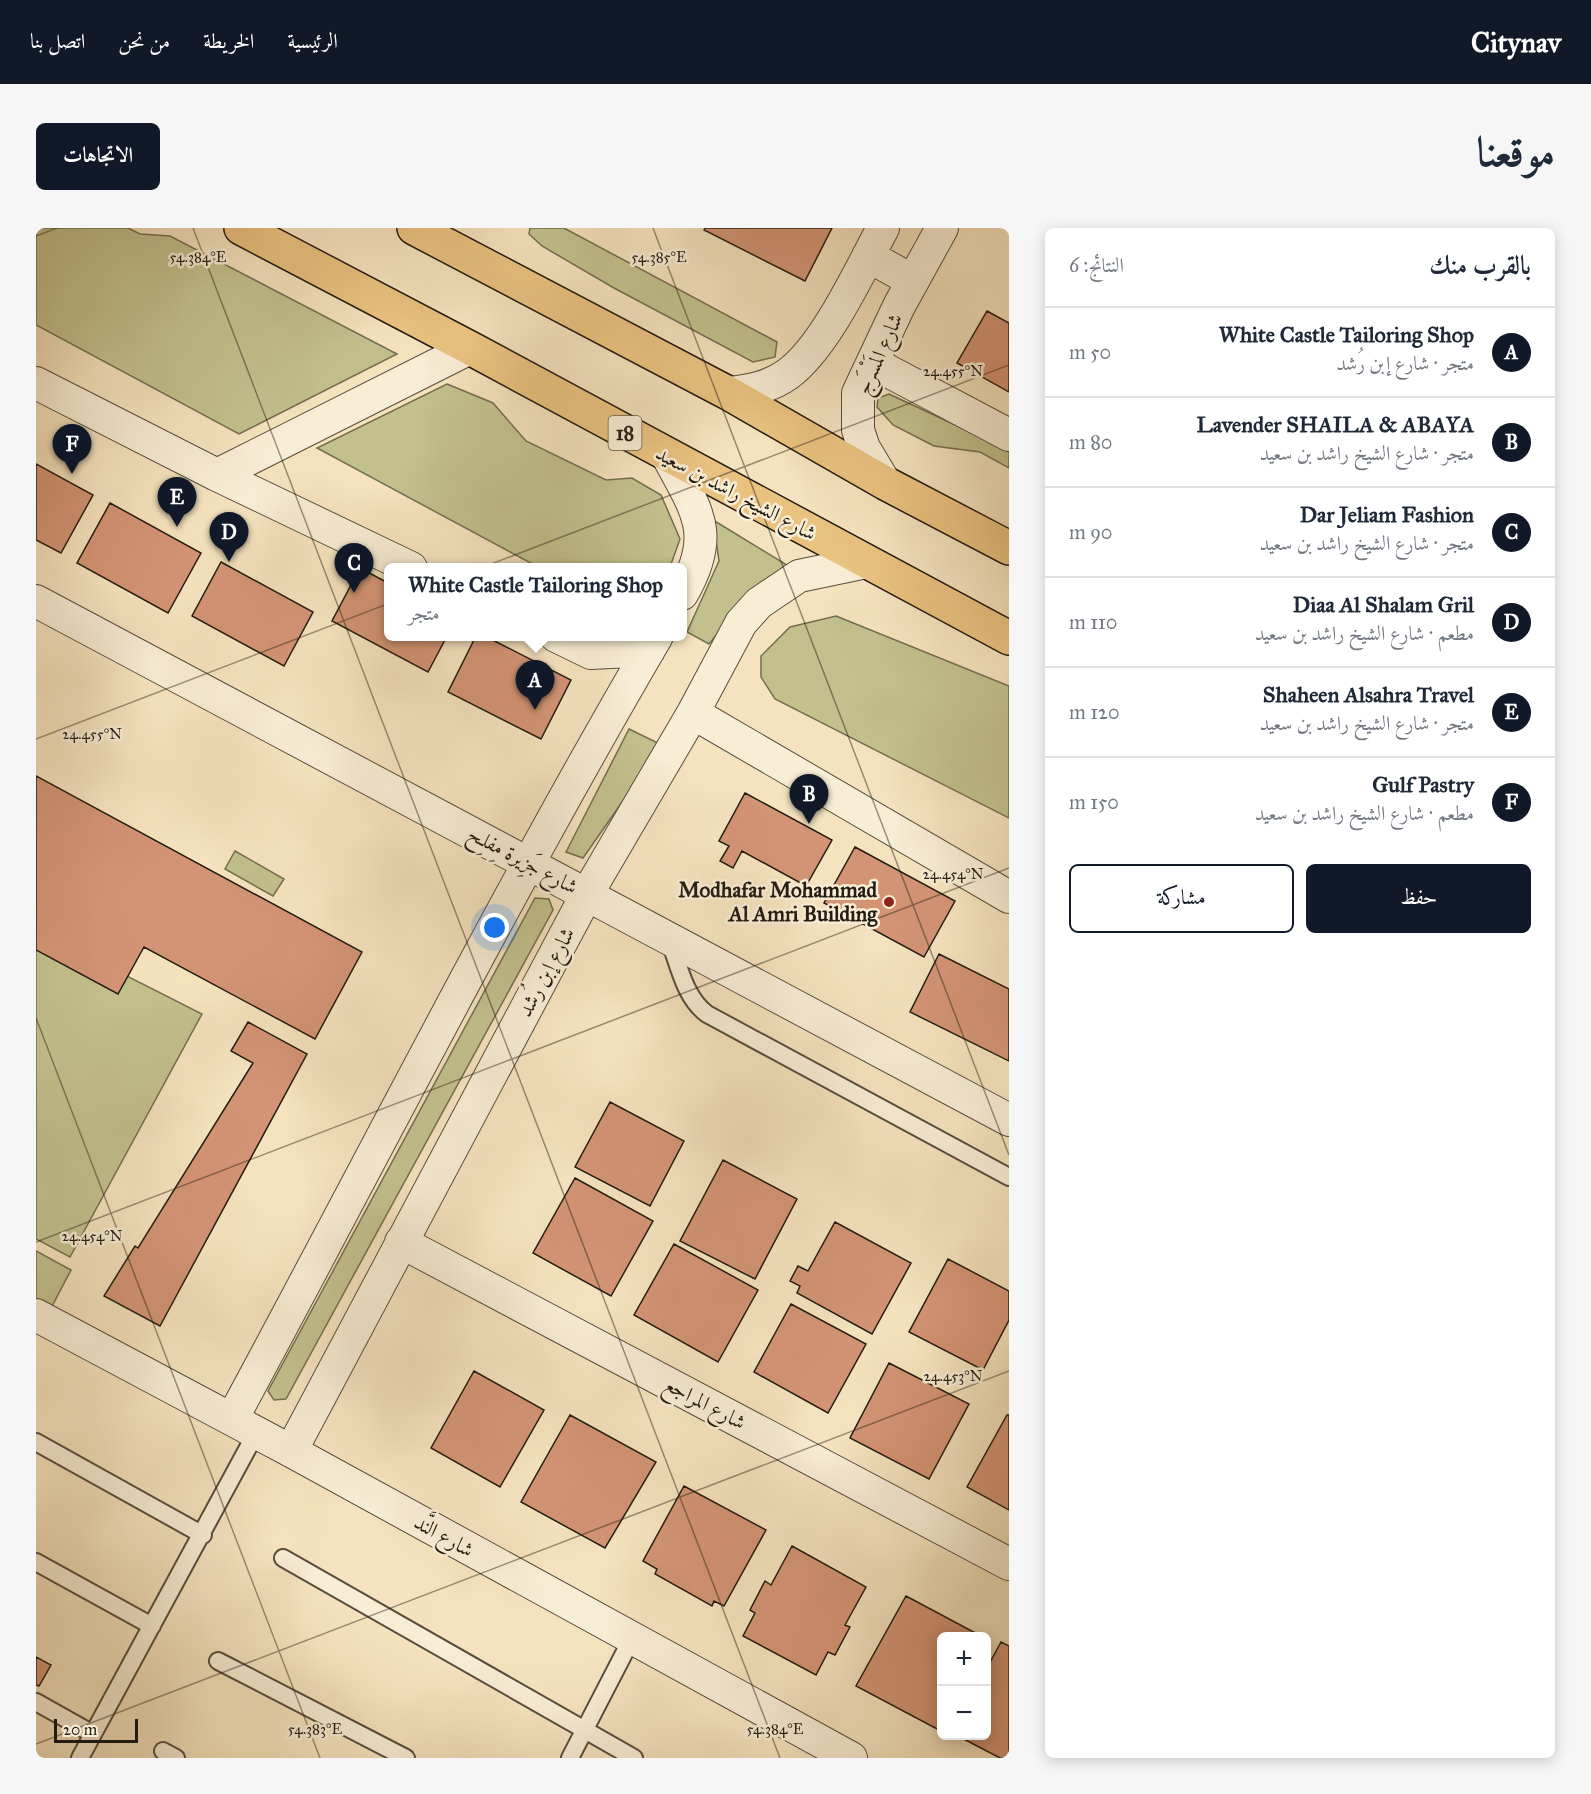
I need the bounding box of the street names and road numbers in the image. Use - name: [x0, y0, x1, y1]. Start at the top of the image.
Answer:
- street label: شارع المَسْرَج: [847, 308, 914, 401]
- road number: 18: [608, 416, 642, 450]
- street label: شارع الشيخ راشد بن سعيد: [648, 440, 821, 552]
- street label: شارع جَزِيرة مِفلِح: [461, 818, 583, 905]
- street label: شارع إبن رُشد: [507, 920, 585, 1024]
- street label: شارع المراجع: [657, 1371, 750, 1441]
- street label: شارع النَّد: [407, 1505, 481, 1567]

